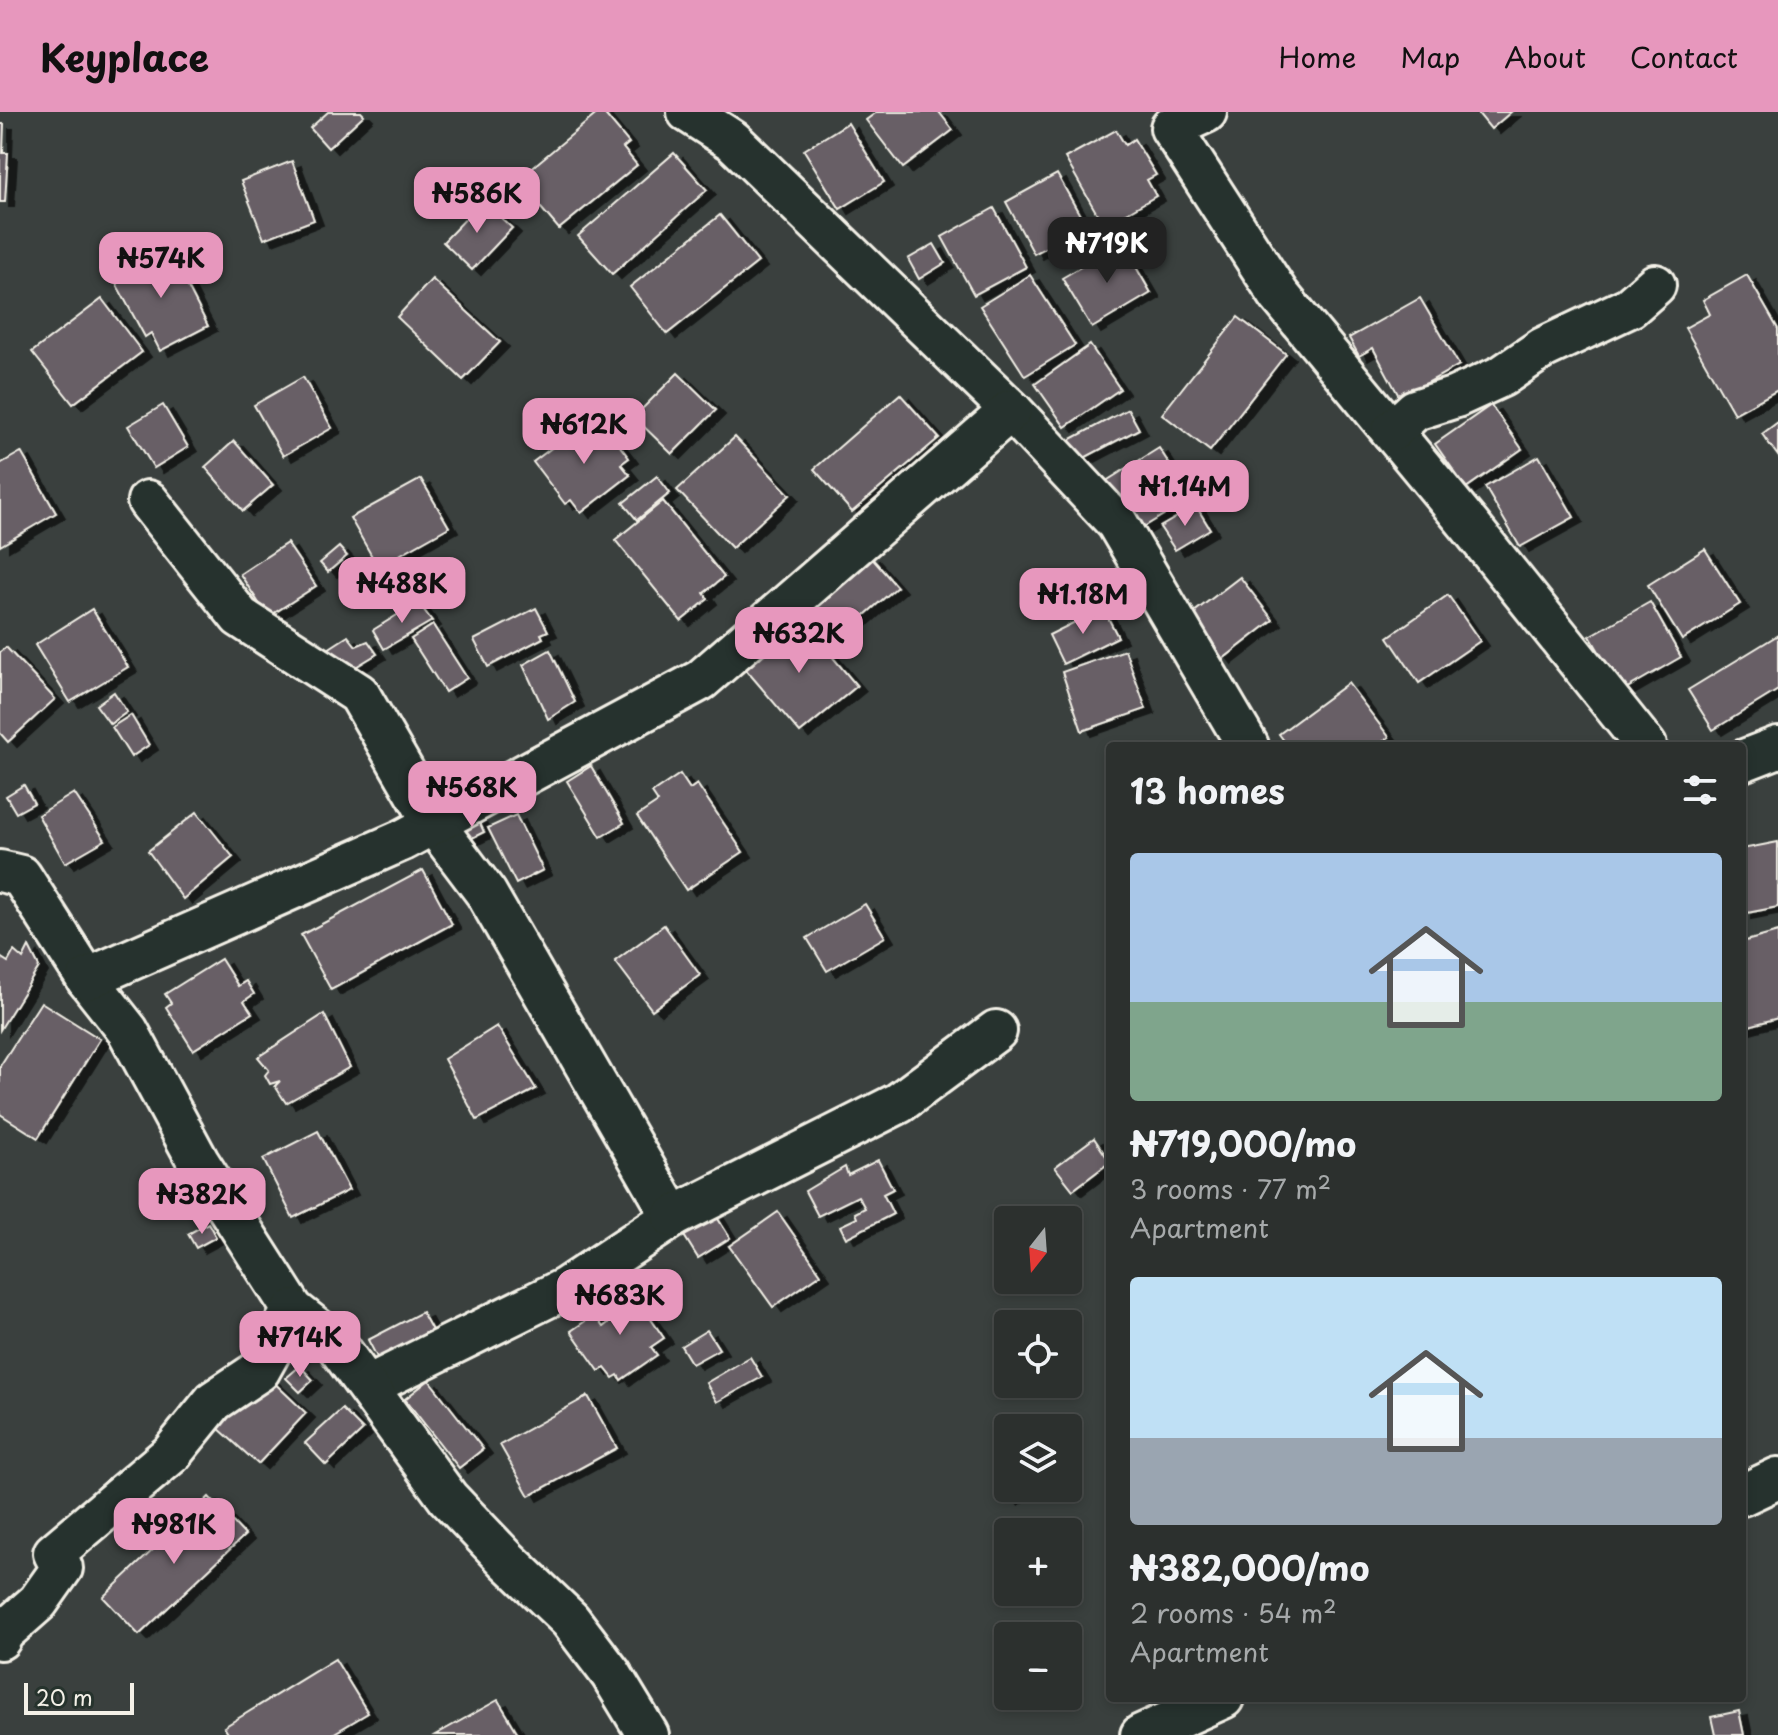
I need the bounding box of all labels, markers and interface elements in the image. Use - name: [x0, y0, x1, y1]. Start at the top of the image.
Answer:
- text: Keyplace: [40, 28, 209, 85]
- text: Home: [1278, 35, 1356, 78]
- text: Map: [1400, 35, 1460, 78]
- text: About: [1504, 35, 1586, 78]
- text: Contact: [1630, 35, 1738, 78]
- pin: ₦586K: [421, 167, 533, 235]
- text: ₦586K: [432, 173, 522, 212]
- pin: ₦719K: [1051, 217, 1163, 285]
- text: ₦719K: [1066, 223, 1148, 262]
- pin: ₦574K: [105, 232, 217, 300]
- text: ₦574K: [117, 238, 205, 277]
- pin: ₦612K: [528, 398, 640, 466]
- text: ₦612K: [540, 404, 628, 443]
- pin: ₦1.14M: [1120, 460, 1250, 528]
- text: ₦1.14M: [1139, 466, 1231, 505]
- pin: ₦488K: [346, 557, 458, 625]
- text: ₦488K: [356, 563, 448, 602]
- pin: ₦1.18M: [1018, 568, 1148, 636]
- text: ₦1.18M: [1037, 574, 1129, 613]
- pin: ₦632K: [743, 607, 855, 675]
- text: ₦632K: [753, 613, 845, 652]
- pin: ₦568K: [416, 761, 528, 829]
- text: 13 homes: [1130, 764, 1285, 816]
- text: ₦568K: [426, 767, 518, 806]
- icon: filters: [1678, 768, 1722, 812]
- icon: home: [1354, 905, 1498, 1049]
- text: ₦719,000/mo: [1130, 1117, 1356, 1169]
- pin: ₦382K: [146, 1168, 258, 1236]
- text: 3 rooms · 77 m²: [1130, 1169, 1331, 1208]
- text: ₦382K: [157, 1174, 247, 1213]
- north arrow: [994, 1206, 1082, 1294]
- map controls: [994, 1206, 1082, 1710]
- text: Apartment: [1130, 1208, 1269, 1247]
- pin: ₦683K: [564, 1269, 676, 1337]
- text: ₦683K: [575, 1275, 665, 1314]
- button: locate: [994, 1310, 1082, 1398]
- pin: ₦714K: [244, 1311, 356, 1379]
- text: ₦714K: [257, 1317, 343, 1356]
- icon: home: [1354, 1329, 1498, 1473]
- button: layers: [994, 1414, 1082, 1502]
- pin: ₦981K: [118, 1498, 230, 1566]
- text: ₦981K: [132, 1504, 216, 1543]
- button: +: [994, 1518, 1082, 1606]
- text: ₦382,000/mo: [1130, 1541, 1370, 1593]
- text: 2 rooms · 54 m²: [1130, 1593, 1337, 1632]
- button: −: [994, 1622, 1082, 1710]
- text: Apartment: [1130, 1632, 1269, 1671]
- scale bar: [24, 1679, 134, 1715]
- text: 20 m: [36, 1680, 93, 1713]

